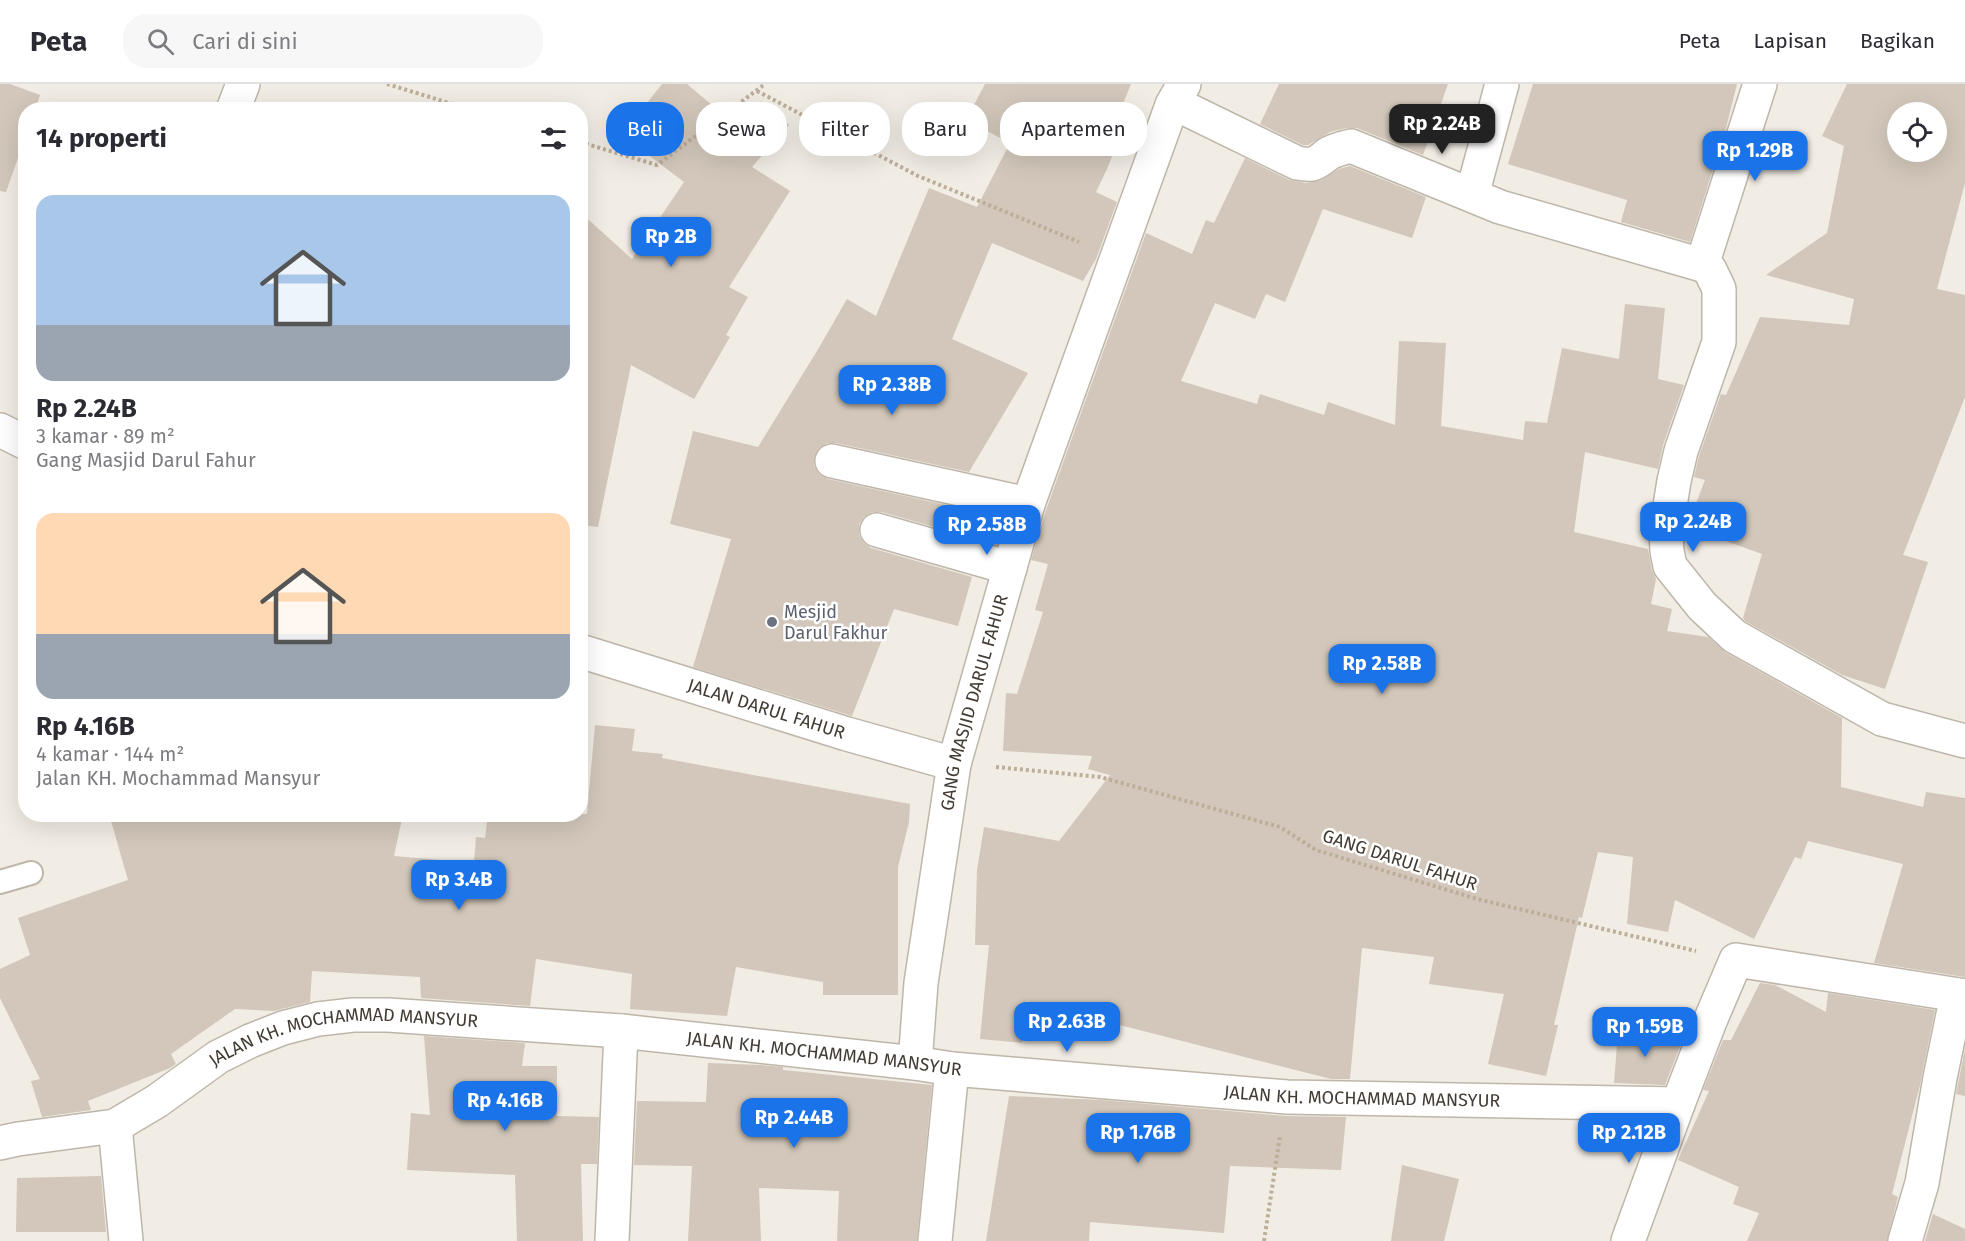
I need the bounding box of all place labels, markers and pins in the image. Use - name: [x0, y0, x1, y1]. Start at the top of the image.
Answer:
- pin: Rp 2.24B: [1380, 104, 1504, 155]
- pin: Rp 1.29B: [1693, 131, 1817, 182]
- pin: Rp 2B: [629, 217, 713, 268]
- pin: Rp 2.38B: [830, 365, 954, 416]
- pin: Rp 2.24B: [1631, 502, 1755, 553]
- pin: Rp 2.58B: [925, 505, 1049, 556]
- place label: Mesjid Darul Fakhur: [784, 601, 887, 644]
- marker: Mesjid Darul Fakhur: [765, 615, 779, 629]
- pin: Rp 2.58B: [1320, 644, 1444, 695]
- pin: Rp 3.4B: [404, 860, 514, 911]
- pin: Rp 2.63B: [1005, 1002, 1129, 1053]
- pin: Rp 1.59B: [1583, 1007, 1707, 1058]
- pin: Rp 4.16B: [443, 1081, 567, 1132]
- pin: Rp 2.44B: [732, 1098, 856, 1149]
- pin: Rp 1.76B: [1076, 1113, 1200, 1164]
- pin: Rp 2.12B: [1567, 1113, 1691, 1164]

